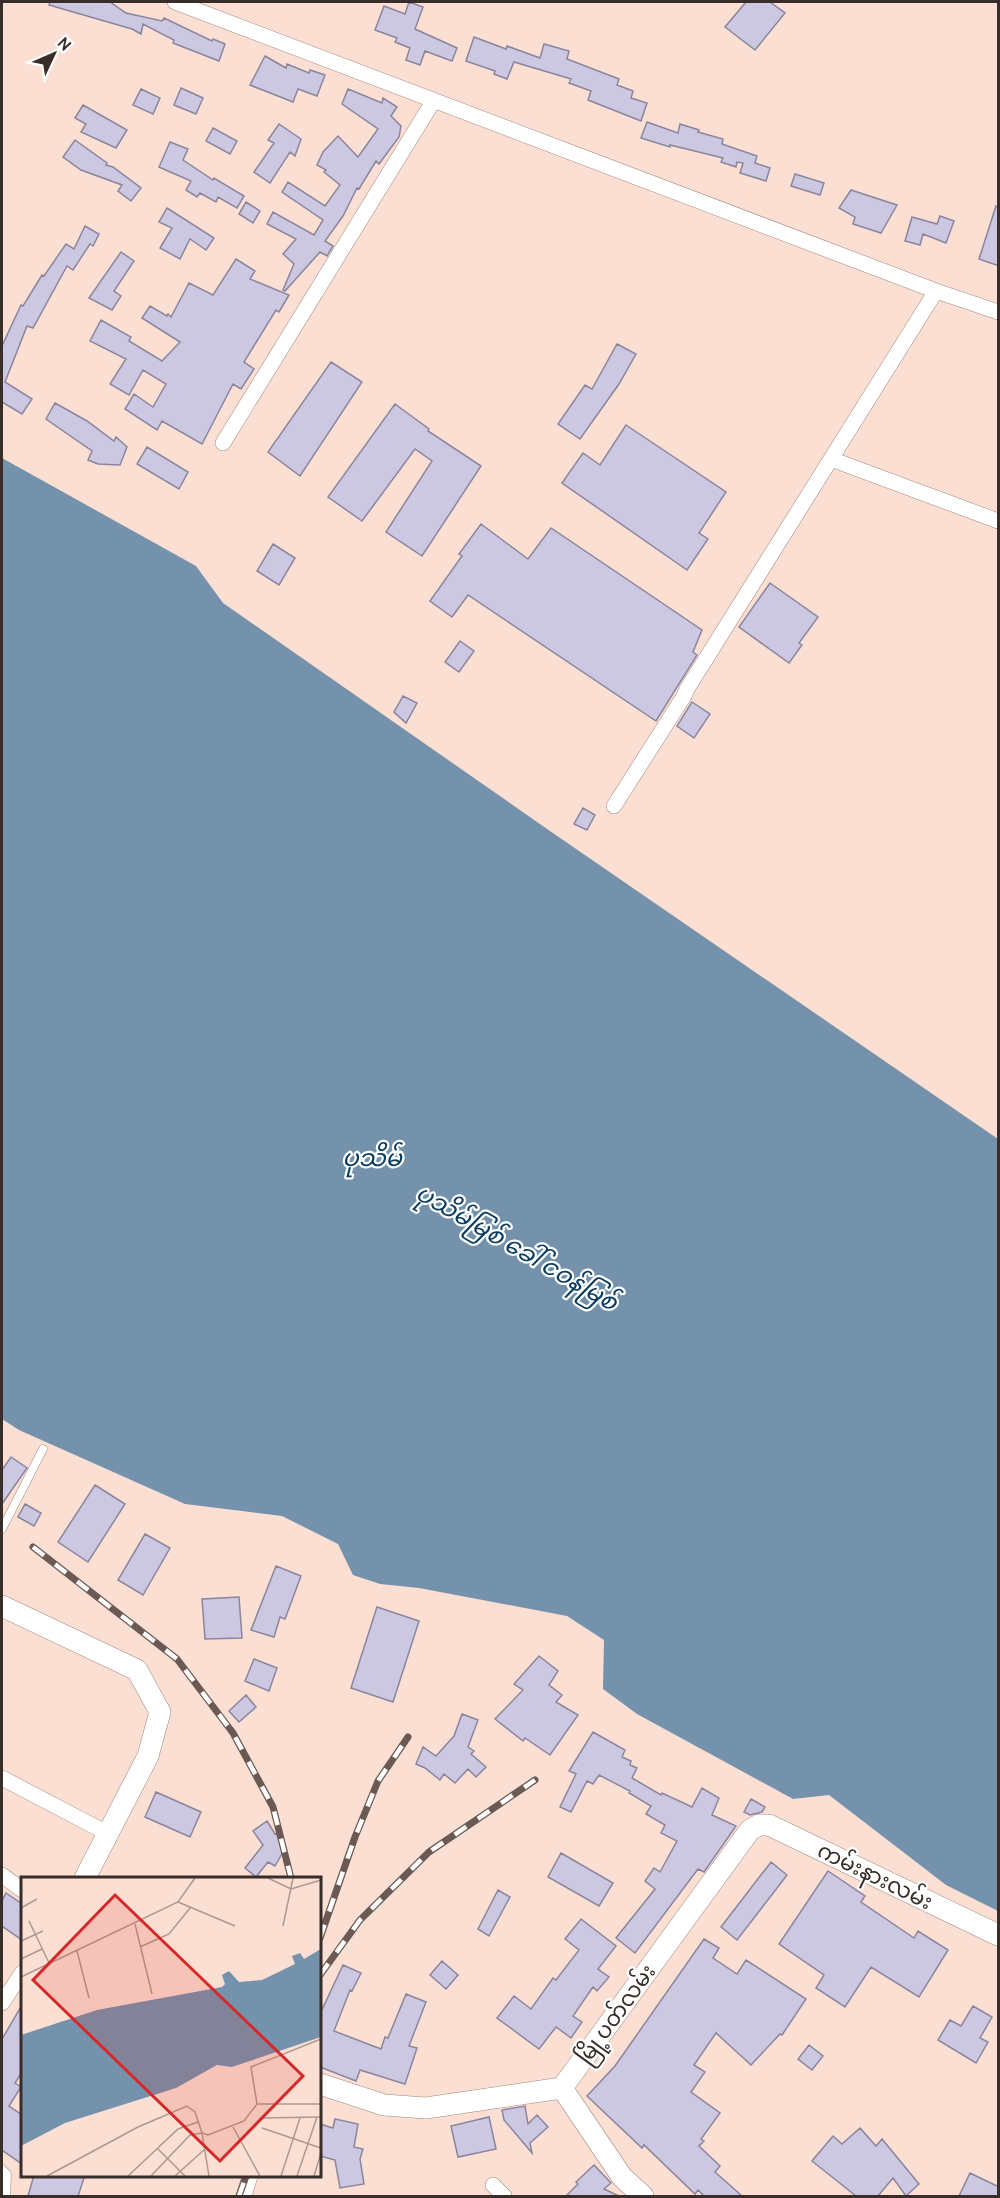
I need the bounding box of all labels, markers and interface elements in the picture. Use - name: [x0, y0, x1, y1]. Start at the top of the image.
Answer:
- north arrow: [24, 24, 84, 84]
- text: N: [54, 33, 75, 55]
- water label: ပုသိမ်: [342, 1141, 403, 1178]
- water label: ပုသိမ်မြစ် ခေါ် ငဝန်မြစ်: [408, 1176, 625, 1322]
- street label: ကမ်းနားလမ်း: [811, 1835, 938, 1919]
- inset map: [21, 1877, 321, 2177]
- street label: မြို့ပတ်လမ်း: [569, 1958, 665, 2072]

